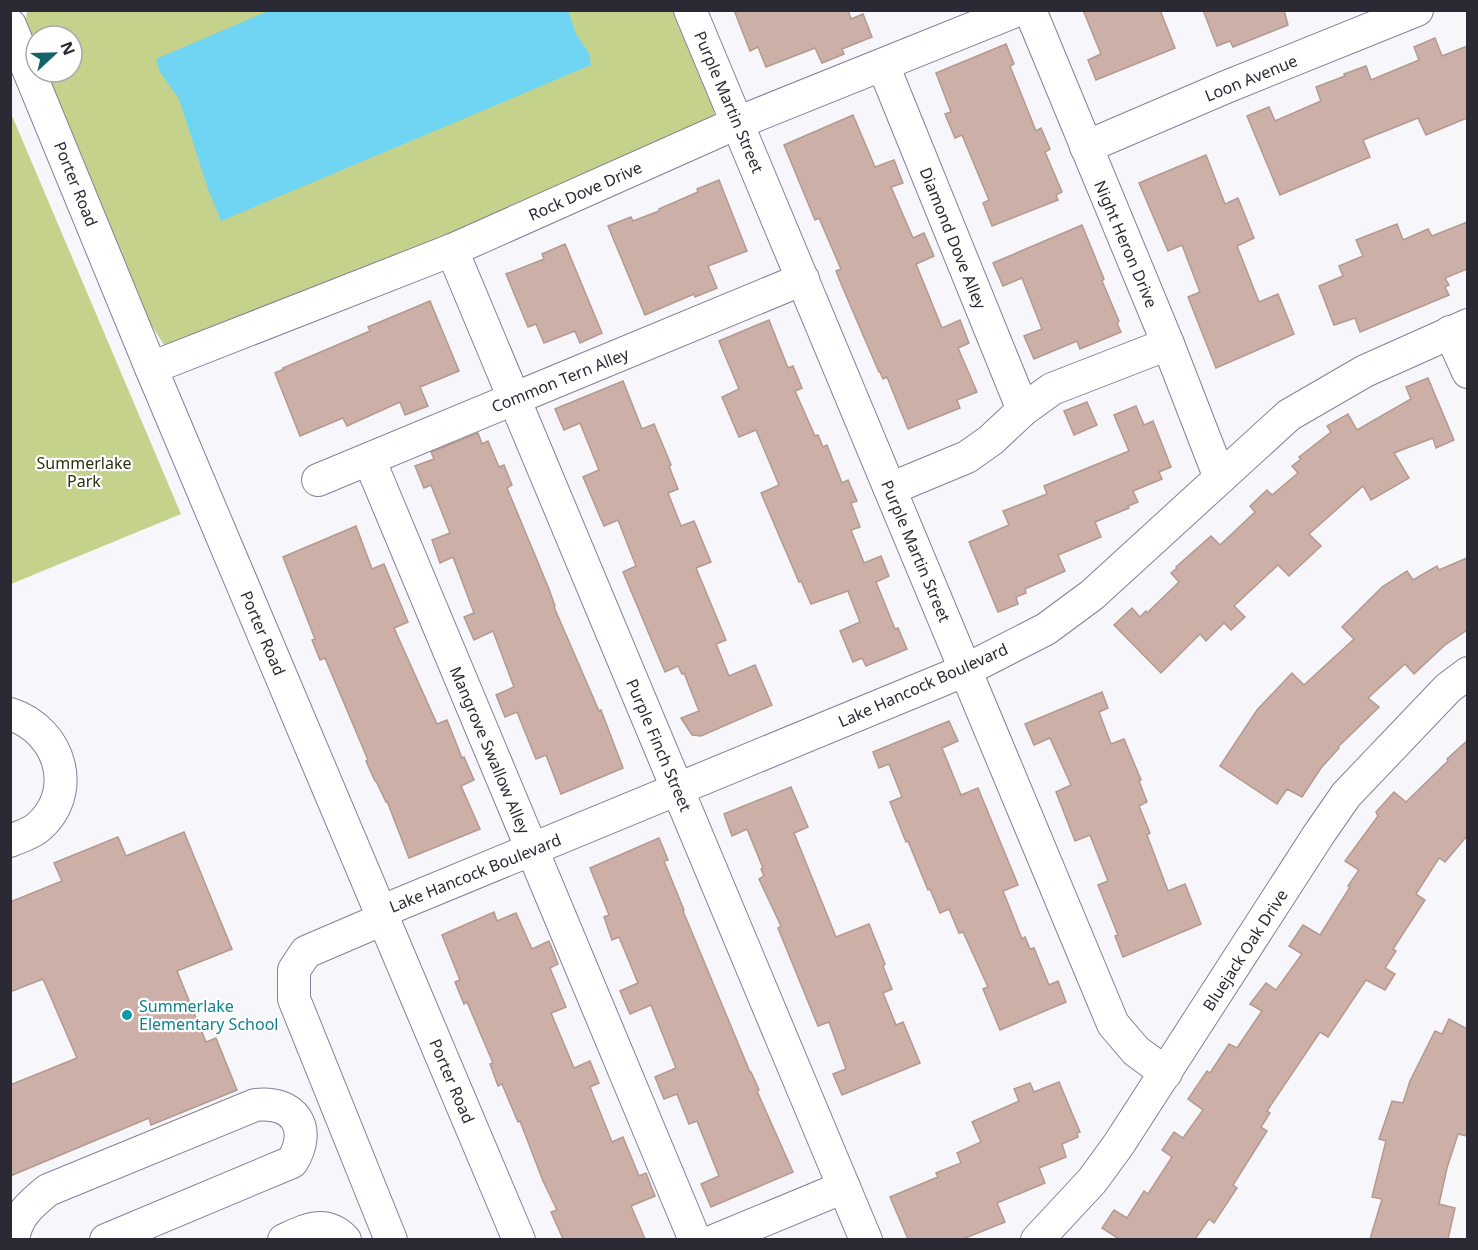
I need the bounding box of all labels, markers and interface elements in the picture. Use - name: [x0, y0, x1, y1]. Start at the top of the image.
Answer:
- north arrow: [24, 24, 84, 84]
- street label: Purple Martin Street: [689, 28, 769, 176]
- text: N: [55, 38, 81, 59]
- street label: Loon Avenue: [1201, 49, 1301, 107]
- street label: Porter Road: [49, 138, 103, 230]
- street label: Rock Dove Drive: [525, 156, 645, 226]
- street label: Diamond Dove Alley: [915, 164, 992, 313]
- street label: Night Heron Drive: [1089, 177, 1163, 311]
- street label: Common Tern Alley: [488, 342, 633, 418]
- park label: Summerlake Park: [37, 452, 131, 492]
- street label: Purple Martin Street: [876, 477, 956, 625]
- street label: Porter Road: [235, 587, 291, 679]
- street label: Lake Hancock Boulevard: [835, 638, 1011, 732]
- street label: Mangrove Swallow Alley: [445, 663, 536, 838]
- street label: Purple Finch Street: [621, 675, 697, 815]
- street label: Lake Hancock Boulevard: [386, 828, 564, 918]
- street label: Bluejack Oak Drive: [1197, 885, 1293, 1015]
- place label: Summerlake Elementary School: [139, 995, 278, 1035]
- marker: Summerlake Elementary School: [120, 1008, 134, 1022]
- street label: Porter Road: [424, 1035, 480, 1127]

